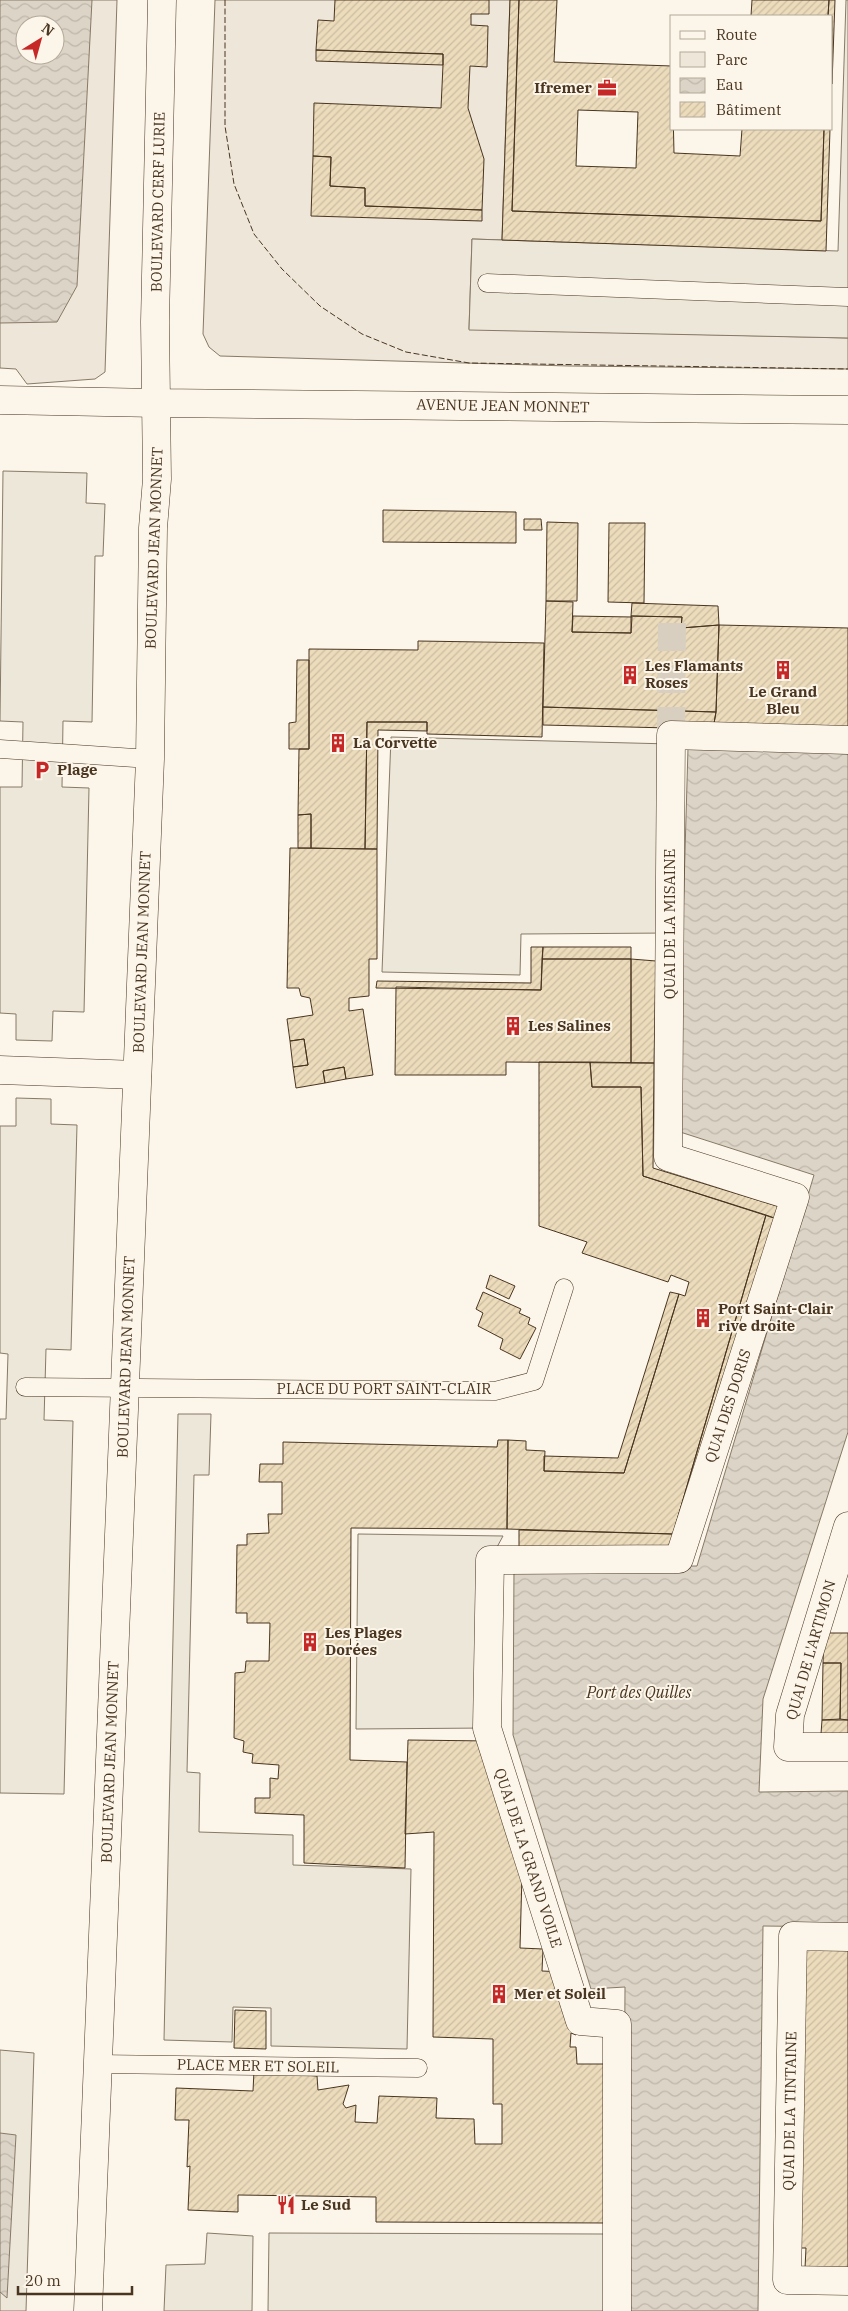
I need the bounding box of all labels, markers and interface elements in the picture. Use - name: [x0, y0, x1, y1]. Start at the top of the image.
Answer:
- north arrow: [15, 15, 65, 65]
- legend: [670, 15, 833, 130]
- text: N: [38, 19, 58, 40]
- text: Route: [716, 25, 757, 44]
- text: Parc: [716, 50, 748, 69]
- text: Eau: [716, 75, 743, 94]
- office icon: Ifremer: [596, 77, 618, 99]
- place label: Ifremer: [534, 78, 593, 97]
- text: Bâtiment: [716, 100, 781, 119]
- street label: BOULEVARD CERF LURIE: [146, 112, 169, 292]
- street label: AVENUE JEAN MONNET: [416, 394, 590, 417]
- street label: BOULEVARD JEAN MONNET: [140, 446, 167, 649]
- place label: Les Flamants Roses: [645, 656, 743, 692]
- building icon: Le Grand Bleu: [772, 659, 794, 681]
- building icon: Les Flamants Roses: [619, 664, 641, 686]
- place label: Le Grand Bleu: [749, 682, 818, 718]
- building icon: La Corvette: [327, 732, 349, 754]
- place label: La Corvette: [353, 733, 437, 752]
- parking icon: Plage: [31, 759, 53, 781]
- place label: Plage: [57, 760, 98, 779]
- street label: QUAI DE LA MISAINE: [660, 849, 679, 999]
- street label: BOULEVARD JEAN MONNET: [128, 850, 155, 1053]
- building icon: Les Salines: [502, 1015, 524, 1037]
- place label: Les Salines: [528, 1016, 611, 1035]
- street label: BOULEVARD JEAN MONNET: [112, 1255, 139, 1458]
- place label: Port Saint-Clair rive droite: [718, 1299, 834, 1335]
- building icon: Port Saint-Clair rive droite: [692, 1307, 714, 1329]
- street label: QUAI DES DORIS: [700, 1347, 755, 1465]
- street label: PLACE DU PORT SAINT-CLAIR: [277, 1379, 491, 1398]
- street label: QUAI DE L'ARTIMON: [781, 1578, 840, 1722]
- place label: Les Plages Dorées: [325, 1623, 402, 1659]
- building icon: Les Plages Dorées: [299, 1631, 321, 1653]
- street label: BOULEVARD JEAN MONNET: [96, 1660, 123, 1863]
- water label: Port des Quilles: [586, 1682, 691, 1702]
- street label: QUAI DE LA GRAND VOILE: [490, 1765, 567, 1950]
- building icon: Mer et Soleil: [488, 1983, 510, 2005]
- place label: Mer et Soleil: [514, 1984, 606, 2003]
- street label: QUAI DE LA TINTAINE: [779, 2031, 800, 2191]
- street label: PLACE MER ET SOLEIL: [177, 2055, 339, 2076]
- restaurant icon: Le Sud: [275, 2194, 297, 2216]
- place label: Le Sud: [301, 2195, 351, 2214]
- scale bar: [18, 2264, 131, 2296]
- text: 20 m: [25, 2271, 61, 2290]

